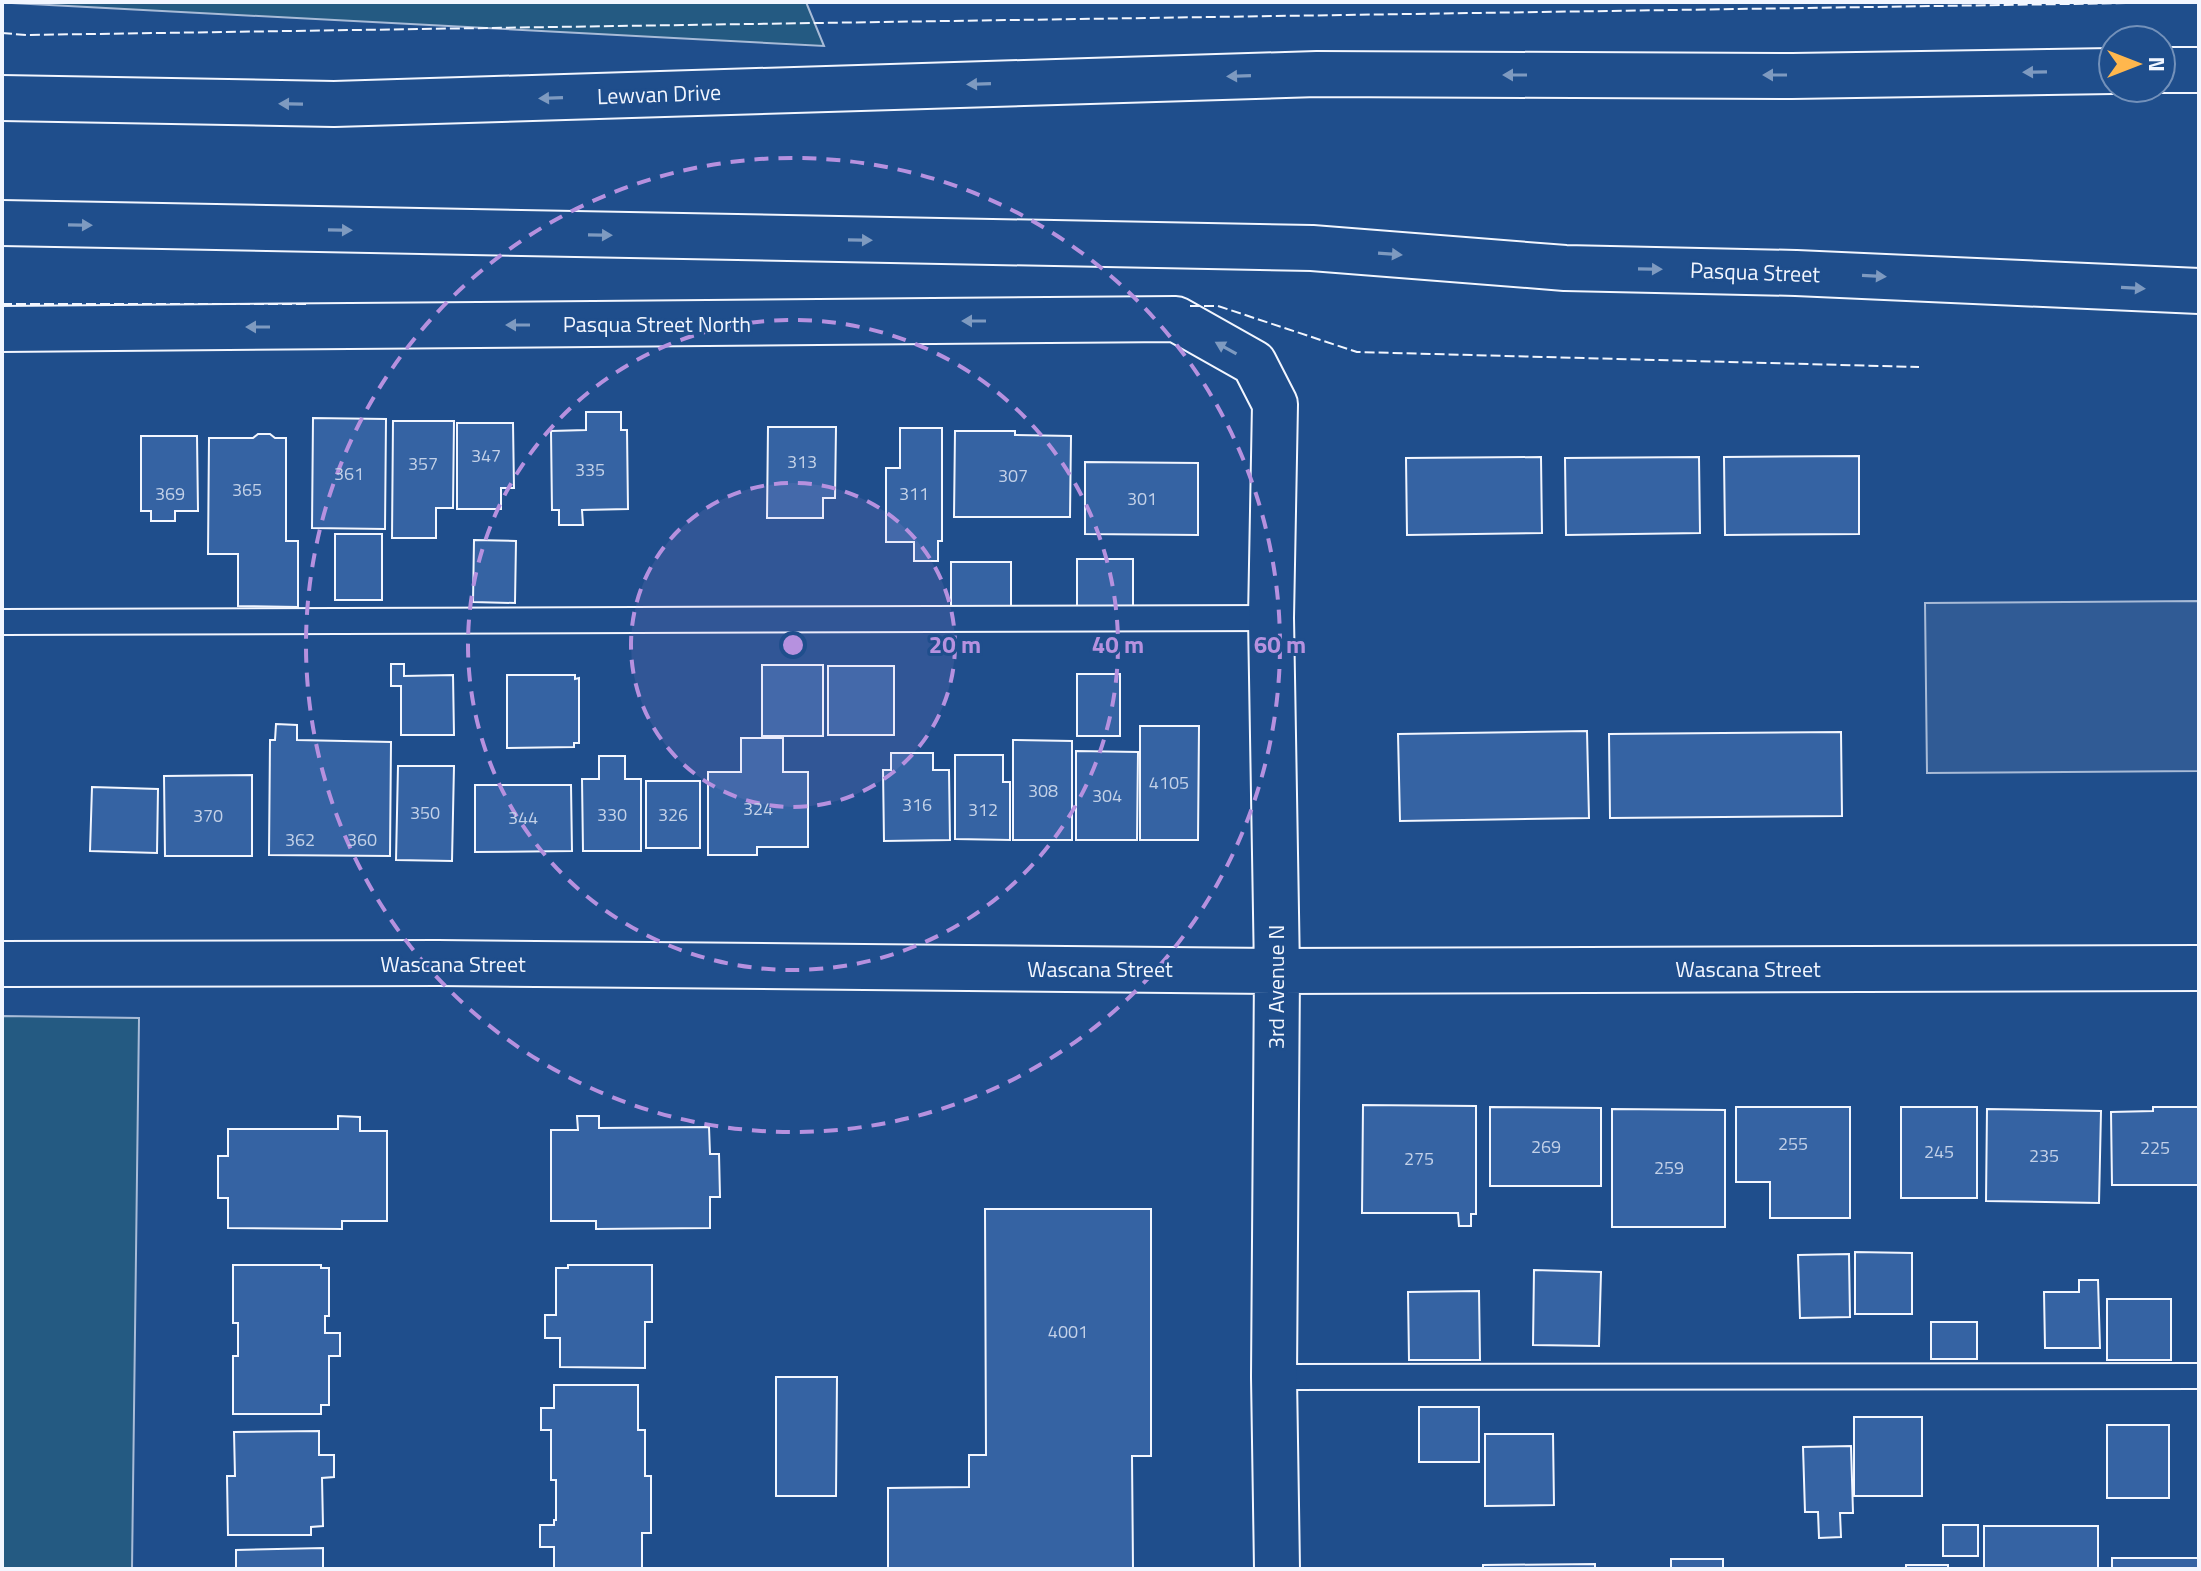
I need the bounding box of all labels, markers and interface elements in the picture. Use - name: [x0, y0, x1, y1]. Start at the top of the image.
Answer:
- north arrow: [2097, 24, 2177, 104]
- text: N: [2140, 56, 2174, 72]
- one-way arrow: [2022, 66, 2047, 78]
- one-way arrow: [1502, 68, 1527, 81]
- one-way arrow: [1762, 69, 1787, 82]
- one-way arrow: [1226, 70, 1251, 83]
- street label: Lewvan Drive: [596, 75, 722, 113]
- one-way arrow: [966, 78, 991, 91]
- one-way arrow: [538, 91, 563, 104]
- one-way arrow: [278, 97, 303, 110]
- one-way arrow: [68, 219, 93, 231]
- one-way arrow: [328, 224, 353, 236]
- one-way arrow: [588, 228, 613, 241]
- one-way arrow: [848, 233, 873, 246]
- one-way arrow: [1378, 248, 1403, 261]
- street label: Pasqua Street: [1689, 253, 1821, 291]
- one-way arrow: [1638, 263, 1663, 276]
- one-way arrow: [1862, 270, 1887, 283]
- one-way arrow: [2121, 282, 2146, 295]
- street label: Pasqua Street North: [563, 307, 751, 341]
- one-way arrow: [961, 315, 986, 327]
- one-way arrow: [505, 319, 530, 331]
- one-way arrow: [245, 321, 270, 333]
- one-way arrow: [1215, 341, 1238, 354]
- house number: 347: [471, 442, 501, 469]
- house number: 313: [787, 448, 817, 475]
- house number: 357: [408, 450, 438, 477]
- house number: 335: [575, 456, 605, 483]
- house number: 361: [334, 460, 364, 487]
- house number: 307: [998, 462, 1028, 489]
- house number: 365: [232, 476, 262, 503]
- house number: 369: [155, 480, 185, 507]
- house number: 311: [899, 480, 929, 507]
- house number: 301: [1127, 485, 1157, 512]
- text: 20 m: [929, 626, 981, 662]
- text: 40 m: [1092, 626, 1144, 662]
- text: 60 m: [1254, 626, 1306, 662]
- centre of rings: [779, 631, 807, 659]
- house number: 4105: [1149, 769, 1189, 796]
- house number: 308: [1028, 777, 1058, 804]
- house number: 304: [1092, 782, 1122, 809]
- house number: 316: [902, 791, 932, 818]
- house number: 324: [743, 795, 773, 822]
- house number: 312: [968, 796, 998, 823]
- house number: 350: [410, 799, 440, 826]
- house number: 330: [597, 801, 627, 828]
- house number: 326: [658, 801, 688, 828]
- house number: 370: [193, 802, 223, 829]
- house number: 344: [508, 804, 538, 831]
- house number: 362: [285, 826, 315, 853]
- house number: 360: [347, 826, 377, 853]
- street label: 3rd Avenue N: [1259, 925, 1293, 1049]
- street label: Wascana Street: [380, 947, 526, 981]
- street label: Wascana Street: [1027, 952, 1173, 986]
- street label: Wascana Street: [1675, 952, 1821, 986]
- house number: 255: [1778, 1130, 1808, 1157]
- house number: 269: [1531, 1133, 1561, 1160]
- house number: 225: [2140, 1134, 2170, 1161]
- house number: 245: [1924, 1138, 1954, 1165]
- house number: 235: [2029, 1142, 2059, 1169]
- house number: 275: [1404, 1145, 1434, 1172]
- house number: 259: [1654, 1154, 1684, 1181]
- house number: 4001: [1048, 1318, 1088, 1345]

